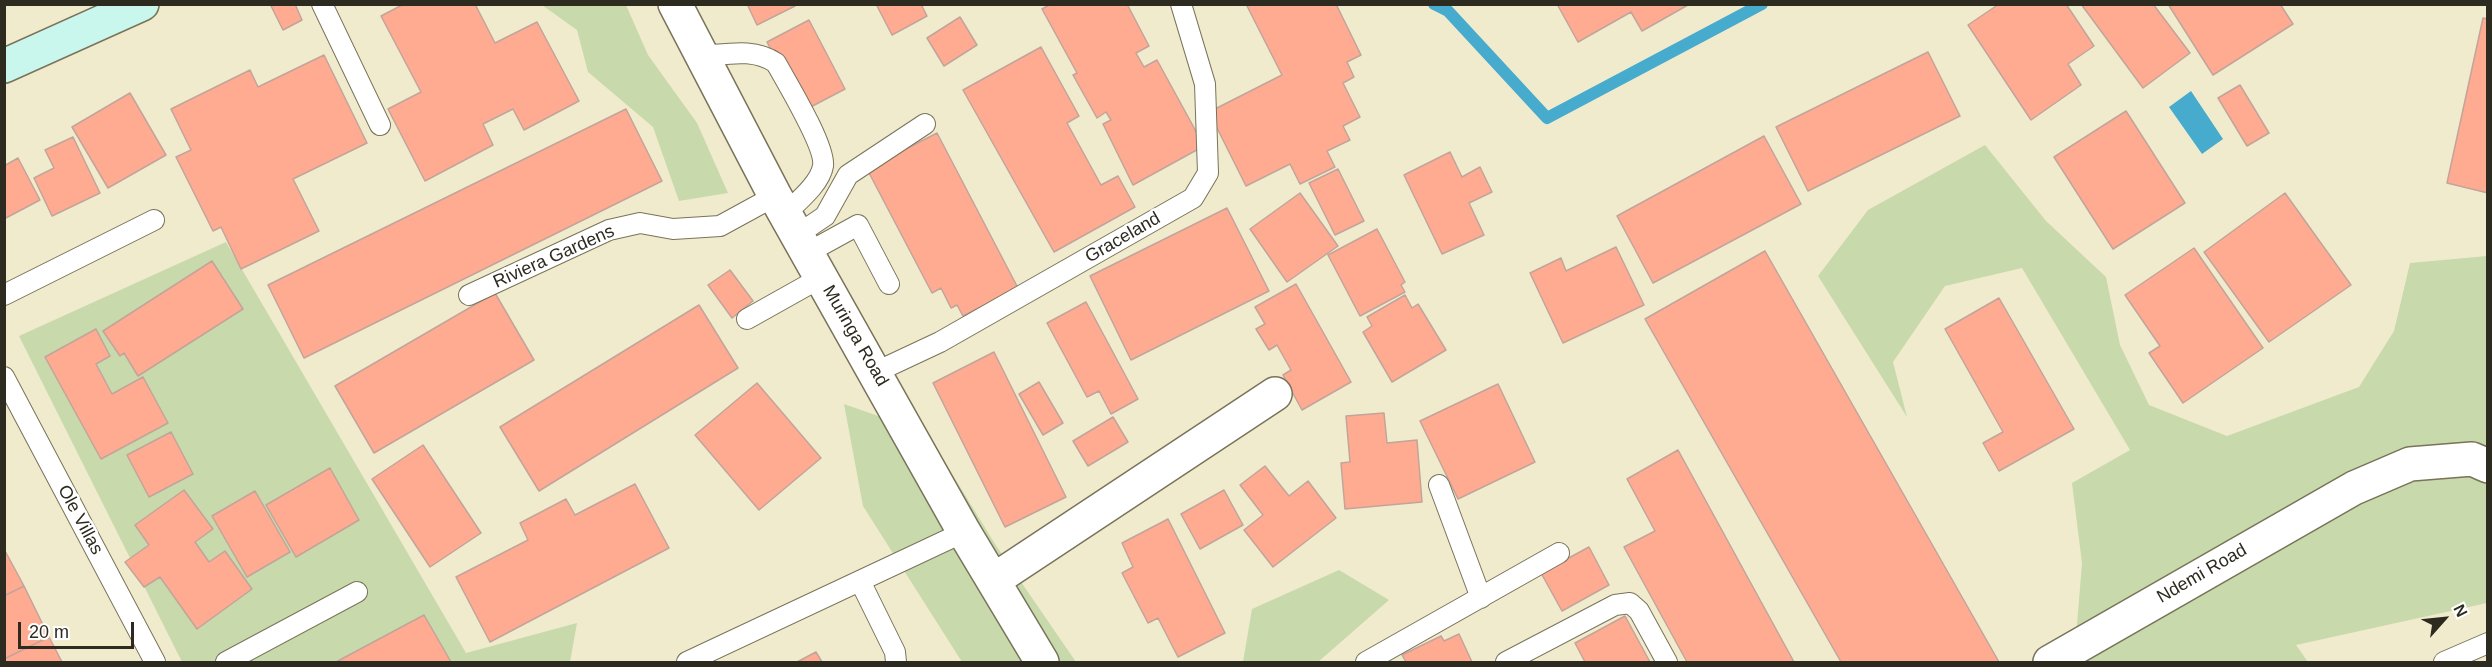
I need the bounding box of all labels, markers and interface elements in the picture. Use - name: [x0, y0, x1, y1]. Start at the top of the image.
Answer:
- street label: Graceland: [1082, 208, 1164, 268]
- street label: Riviera Gardens: [490, 221, 618, 293]
- street label: Muringa Road: [817, 282, 893, 390]
- street label: Ole Villas: [53, 482, 107, 558]
- street label: Ndemi Road: [2153, 540, 2251, 608]
- north arrow: [2414, 589, 2474, 649]
- text: N: [2450, 602, 2471, 620]
- scale bar: [21, 610, 136, 648]
- text: 20 m: [29, 622, 69, 642]

